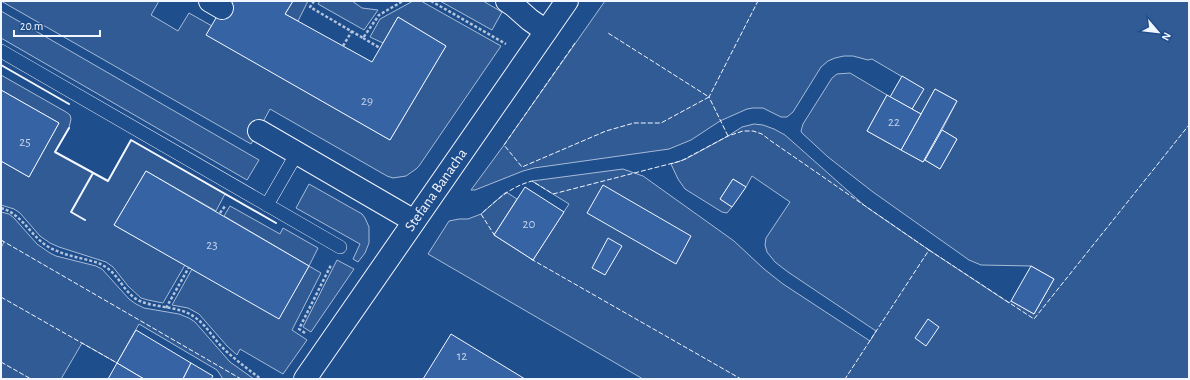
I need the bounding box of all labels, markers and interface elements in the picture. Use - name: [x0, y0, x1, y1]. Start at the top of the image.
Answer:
- scale bar: [14, 12, 100, 38]
- north arrow: [1138, 12, 1178, 52]
- text: 20 m: [20, 20, 43, 32]
- text: N: [1160, 30, 1173, 42]
- house number: 29: [361, 95, 373, 108]
- house number: 22: [888, 116, 900, 129]
- house number: 25: [19, 136, 31, 149]
- street label: Stefana Banacha: [402, 146, 470, 234]
- house number: 20: [523, 218, 536, 231]
- house number: 23: [206, 239, 218, 252]
- house number: 12: [457, 350, 467, 363]

